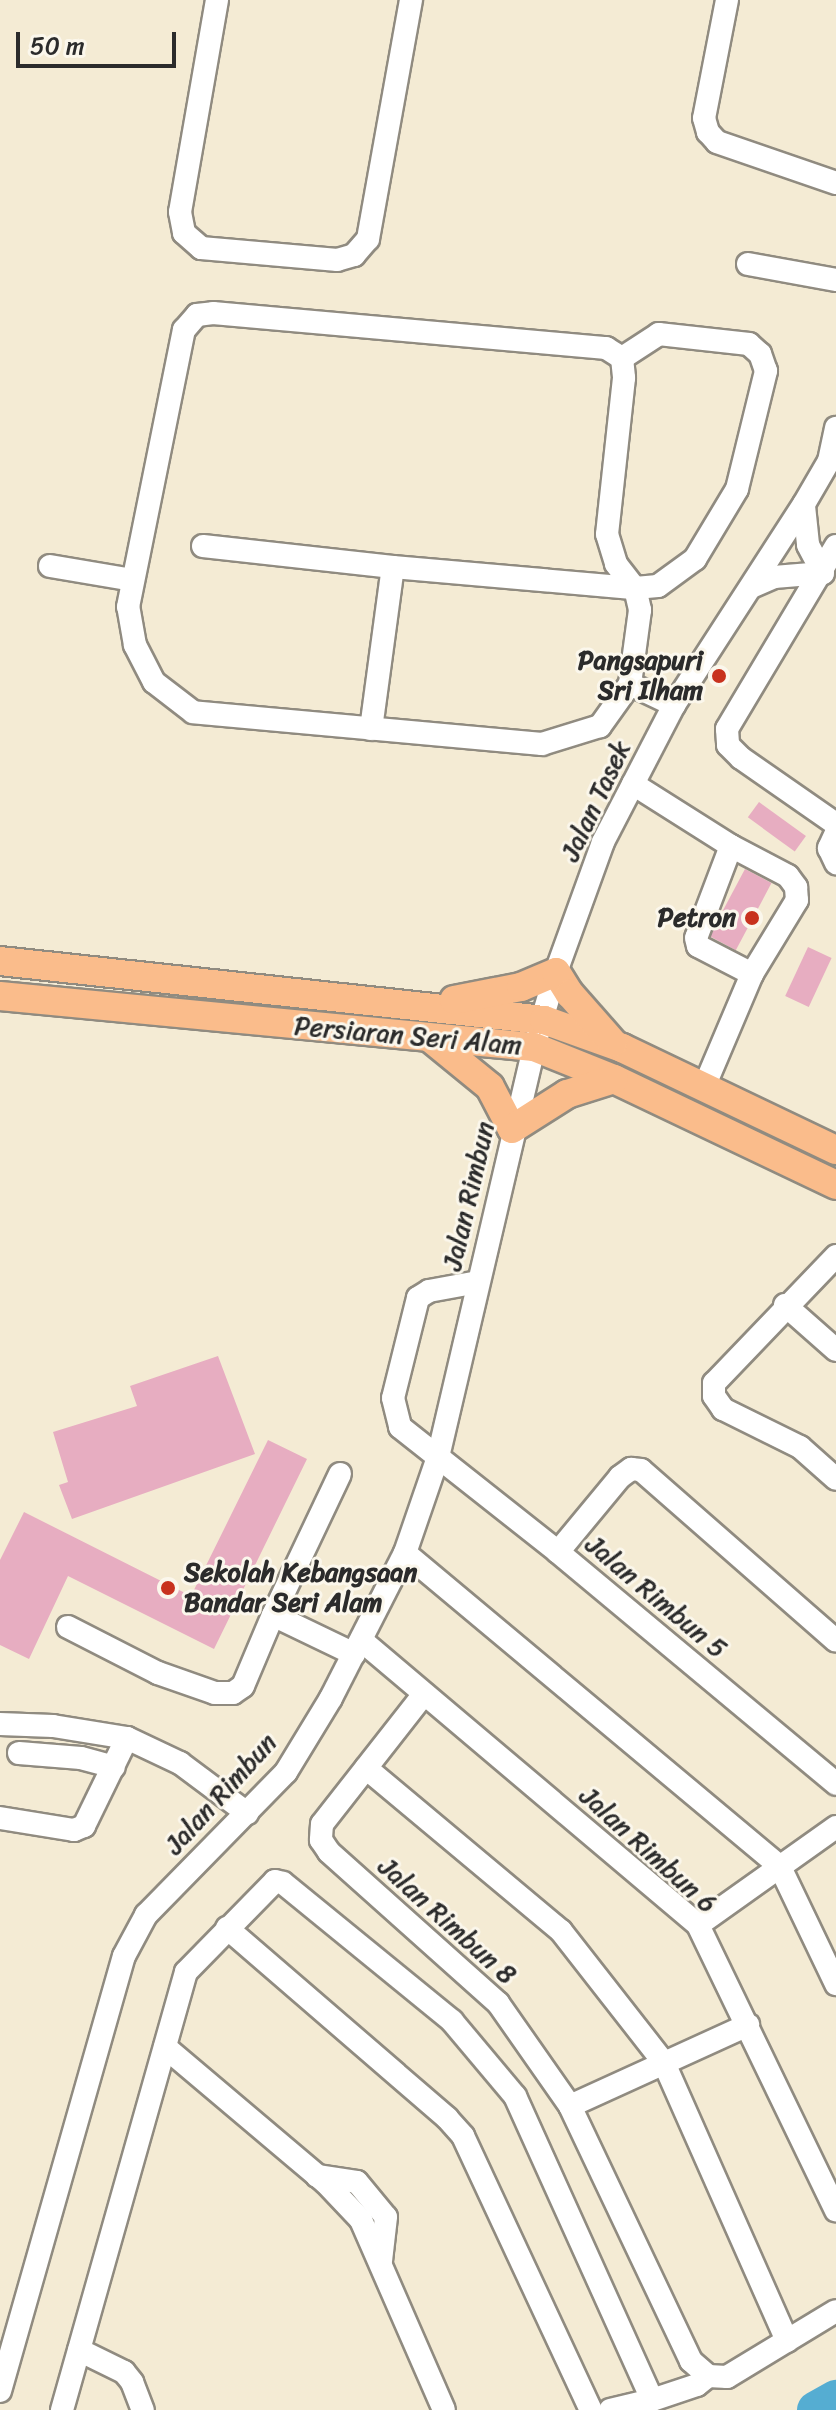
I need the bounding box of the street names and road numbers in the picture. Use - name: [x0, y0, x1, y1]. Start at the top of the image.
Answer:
- street label: Jalan Tasek: [554, 735, 638, 867]
- street label: Persiaran Seri Alam: [293, 1011, 523, 1061]
- street label: Jalan Rimbun: [437, 1119, 501, 1273]
- street label: Jalan Rimbun 5: [579, 1529, 733, 1665]
- street label: Jalan Rimbun: [159, 1727, 283, 1861]
- street label: Jalan Rimbun 6: [573, 1781, 723, 1919]
- street label: Jalan Rimbun 8: [372, 1851, 522, 1991]

